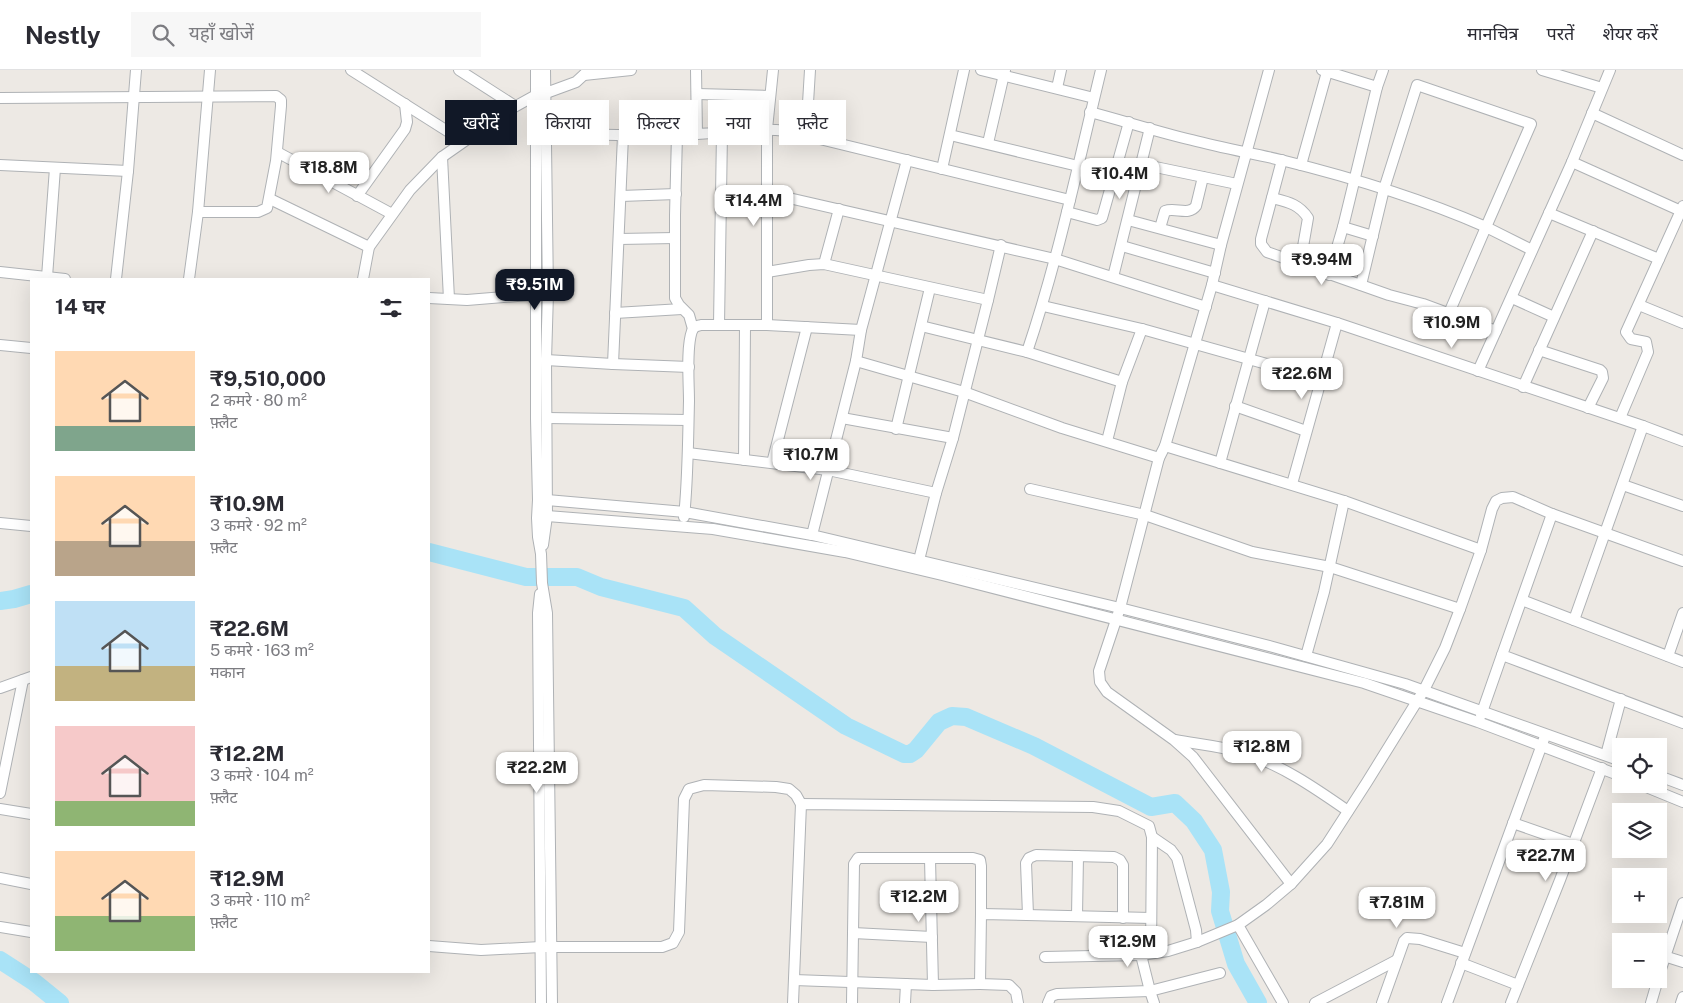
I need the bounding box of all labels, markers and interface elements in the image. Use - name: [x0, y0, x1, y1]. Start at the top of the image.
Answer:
- search box: [131, 12, 481, 57]
- text: Nestly: [25, 21, 101, 49]
- icon: search: [149, 21, 177, 49]
- text: यहाँ खोजें: [189, 22, 254, 44]
- text: मानचित्र: [1467, 23, 1519, 44]
- text: परतें: [1547, 23, 1574, 44]
- text: शेयर करें: [1602, 23, 1658, 44]
- chip: खरीदें: [445, 100, 517, 145]
- chip: किराया: [527, 100, 609, 145]
- chip: फ़िल्टर: [619, 100, 698, 145]
- chip: नया: [708, 100, 769, 145]
- chip: फ़्लैट: [779, 100, 846, 145]
- pin: ₹18.8M: [288, 152, 370, 194]
- text: ₹18.8M: [300, 158, 358, 177]
- pin: ₹10.4M: [1079, 158, 1161, 200]
- text: ₹10.4M: [1092, 164, 1148, 183]
- pin: ₹14.4M: [713, 184, 795, 227]
- text: ₹14.4M: [725, 191, 783, 210]
- pin: ₹9.94M: [1281, 244, 1363, 286]
- text: ₹9.94M: [1292, 250, 1352, 269]
- pin: ₹9.51M: [494, 268, 576, 311]
- text: ₹9.51M: [506, 275, 564, 294]
- text: 14 घर: [55, 294, 105, 319]
- icon: filters: [377, 294, 405, 322]
- pin: ₹10.9M: [1411, 306, 1493, 349]
- text: ₹10.9M: [1424, 313, 1480, 332]
- pin: ₹22.6M: [1261, 358, 1343, 400]
- text: ₹22.6M: [1272, 364, 1332, 383]
- text: ₹9,510,000: [210, 366, 326, 391]
- icon: home: [95, 371, 155, 431]
- text: 2 कमरे · 80 m²: [210, 391, 307, 410]
- text: फ़्लैट: [210, 413, 238, 432]
- pin: ₹10.7M: [770, 438, 852, 481]
- text: ₹10.7M: [783, 445, 839, 464]
- text: ₹10.9M: [210, 491, 285, 516]
- icon: home: [95, 496, 155, 556]
- text: 3 कमरे · 92 m²: [210, 516, 307, 535]
- text: फ़्लैट: [210, 538, 238, 557]
- text: ₹22.6M: [210, 616, 289, 641]
- icon: home: [95, 621, 155, 681]
- text: 5 कमरे · 163 m²: [210, 641, 314, 660]
- text: मकान: [210, 663, 245, 682]
- pin: ₹12.8M: [1221, 730, 1303, 773]
- text: ₹12.8M: [1233, 737, 1291, 756]
- map controls: [1612, 738, 1667, 988]
- button: locate: [1612, 738, 1667, 793]
- text: ₹12.2M: [210, 741, 285, 766]
- icon: home: [95, 746, 155, 806]
- pin: ₹22.2M: [496, 752, 578, 794]
- text: ₹22.2M: [507, 758, 567, 777]
- text: 3 कमरे · 104 m²: [210, 766, 314, 785]
- text: फ़्लैट: [210, 788, 238, 807]
- button: layers: [1612, 803, 1667, 858]
- pin: ₹22.7M: [1505, 840, 1587, 882]
- text: ₹22.7M: [1517, 846, 1575, 865]
- text: ₹12.9M: [210, 866, 285, 891]
- button: +: [1612, 868, 1667, 923]
- icon: home: [95, 871, 155, 931]
- pin: ₹12.2M: [878, 880, 960, 923]
- pin: ₹7.81M: [1356, 886, 1438, 929]
- text: ₹12.2M: [891, 887, 947, 906]
- text: 3 कमरे · 110 m²: [210, 891, 310, 910]
- text: ₹7.81M: [1369, 893, 1425, 912]
- text: फ़्लैट: [210, 913, 238, 932]
- pin: ₹12.9M: [1087, 926, 1169, 968]
- text: ₹12.9M: [1100, 932, 1156, 951]
- button: −: [1612, 933, 1667, 988]

